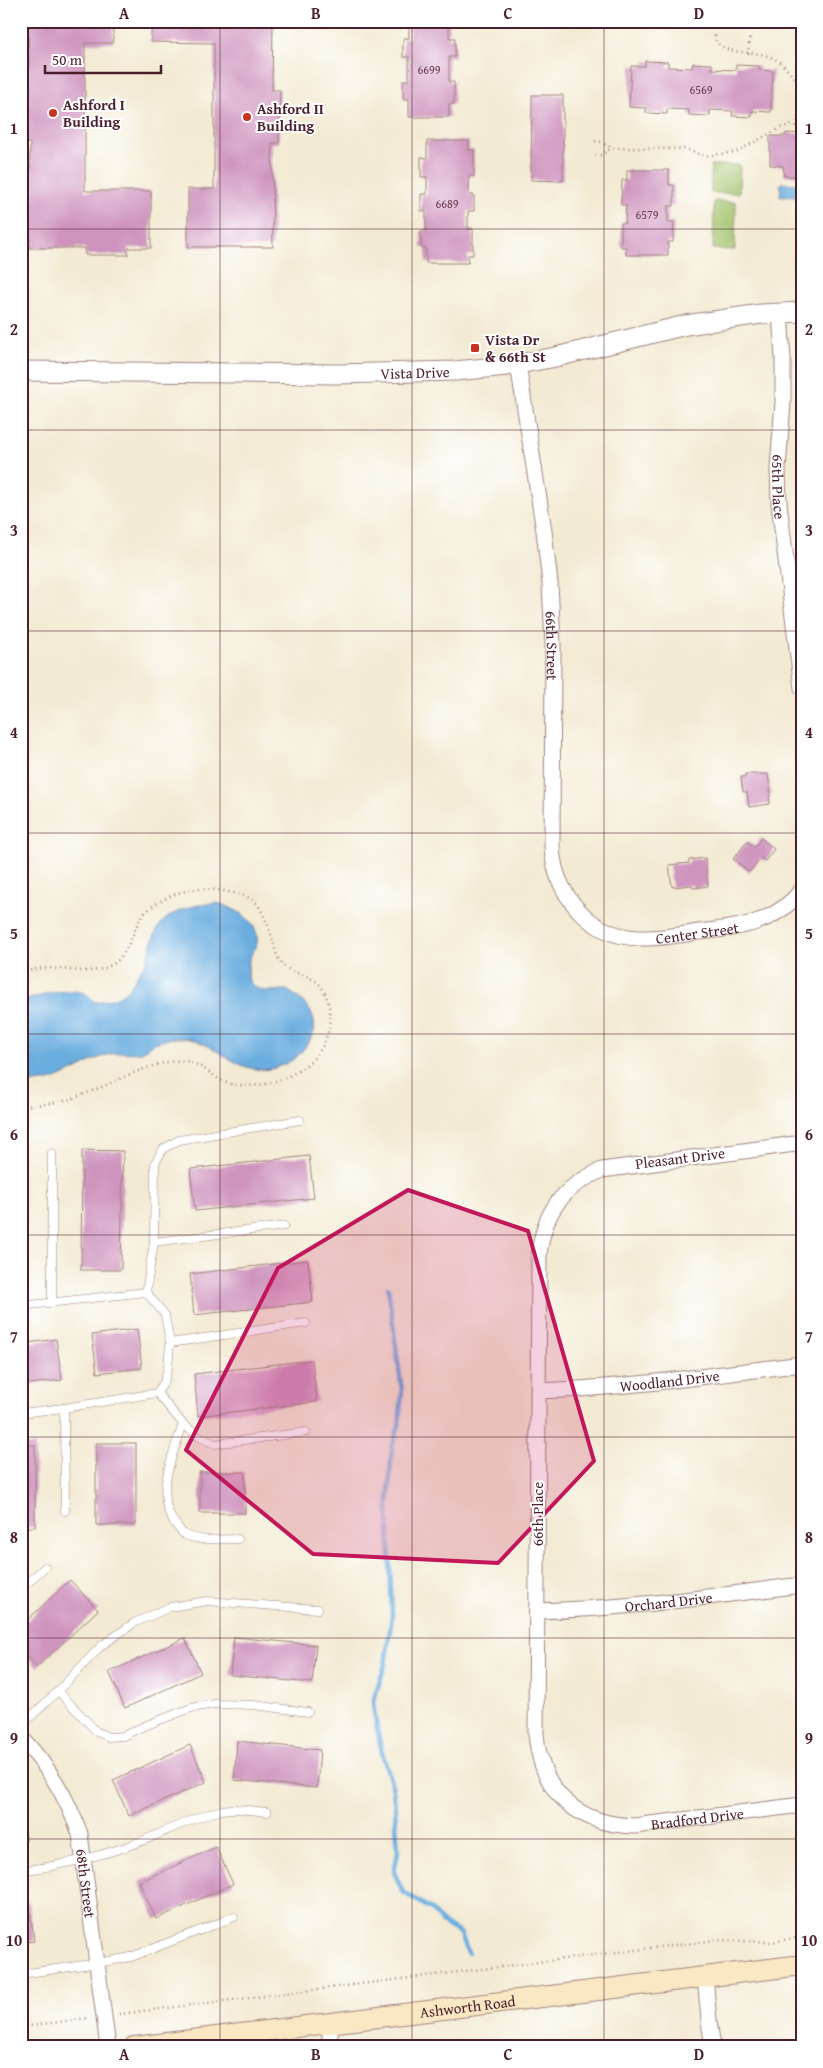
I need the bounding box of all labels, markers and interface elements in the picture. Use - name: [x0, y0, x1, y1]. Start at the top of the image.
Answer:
- text: A: [119, 1, 130, 25]
- text: B: [311, 1, 321, 25]
- text: C: [503, 1, 513, 25]
- text: D: [694, 1, 704, 25]
- scale bar: [45, 42, 161, 74]
- text: 50 m: [52, 49, 83, 70]
- house number: 6699: [417, 61, 441, 78]
- house number: 6569: [689, 81, 713, 98]
- place label: Ashford I Building: [63, 94, 125, 132]
- place label: Ashford II Building: [257, 98, 324, 136]
- marker: Ashford I Building: [47, 107, 59, 119]
- marker: Ashford II Building: [241, 111, 253, 123]
- text: 1: [10, 116, 18, 140]
- text: 1: [805, 116, 813, 140]
- house number: 6689: [435, 195, 459, 212]
- house number: 6579: [635, 206, 659, 223]
- text: 2: [10, 317, 18, 341]
- text: 2: [805, 317, 813, 341]
- place label: Vista Dr & 66th St: [485, 329, 546, 367]
- marker: Vista Dr & 66th St: [469, 342, 481, 354]
- street label: Vista Drive: [380, 361, 450, 383]
- street label: 65th Place: [767, 454, 791, 520]
- text: 3: [10, 518, 18, 542]
- text: 3: [805, 518, 813, 542]
- street label: 66th Street: [541, 610, 564, 681]
- text: 4: [10, 720, 18, 744]
- text: 4: [805, 720, 813, 744]
- street label: Center Street: [655, 916, 741, 948]
- text: 5: [10, 921, 18, 945]
- text: 5: [805, 921, 813, 945]
- text: 6: [10, 1122, 18, 1146]
- text: 6: [805, 1122, 813, 1146]
- street label: Pleasant Drive: [634, 1142, 726, 1174]
- text: 7: [10, 1324, 18, 1348]
- text: 7: [805, 1324, 813, 1348]
- street label: Woodland Drive: [619, 1364, 721, 1396]
- street label: 66th Place: [527, 1482, 548, 1546]
- text: 8: [10, 1525, 18, 1549]
- text: 8: [805, 1525, 813, 1549]
- street label: Orchard Drive: [624, 1586, 714, 1616]
- text: 9: [10, 1726, 18, 1750]
- text: 9: [805, 1726, 813, 1750]
- street label: Bradford Drive: [650, 1802, 745, 1834]
- street label: 68th Street: [72, 1847, 102, 1920]
- text: 10: [6, 1928, 22, 1952]
- text: 10: [801, 1928, 817, 1952]
- street label: Ashworth Road: [418, 1990, 517, 2022]
- text: A: [119, 2042, 130, 2066]
- text: B: [311, 2042, 321, 2066]
- text: C: [503, 2042, 513, 2066]
- text: D: [694, 2042, 704, 2066]

